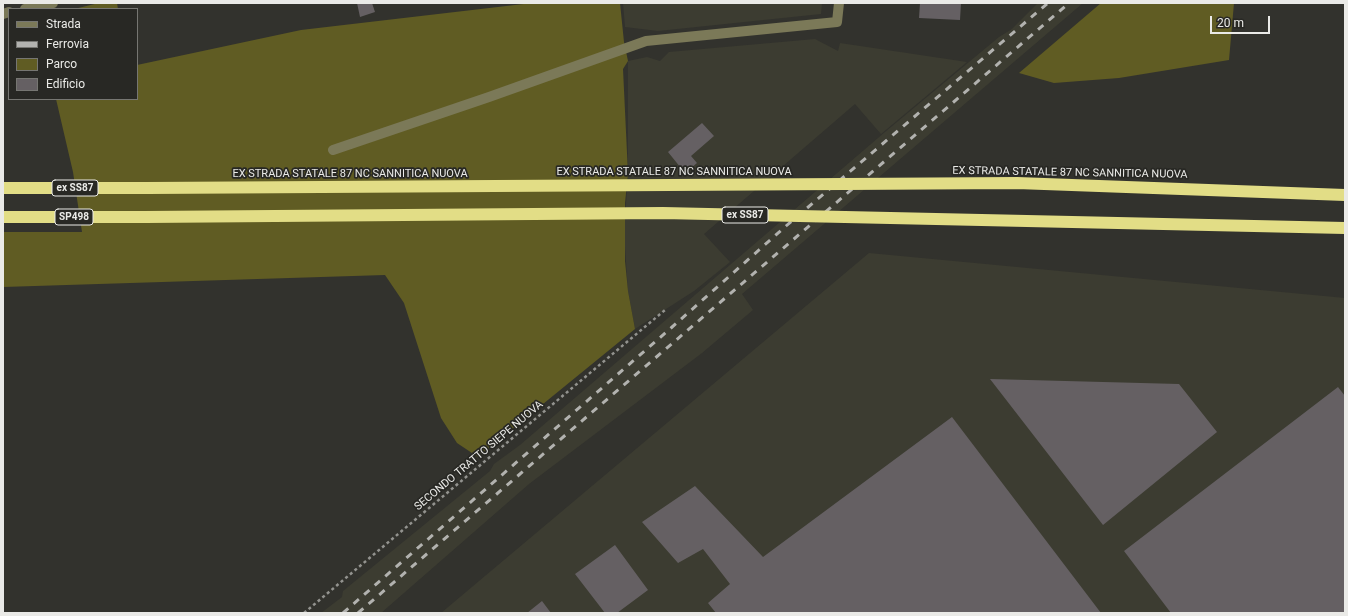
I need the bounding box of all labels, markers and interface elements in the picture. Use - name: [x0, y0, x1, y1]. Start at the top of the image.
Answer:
- legend: [8, 8, 138, 100]
- scale bar: [1212, 8, 1272, 34]
- text: 20 m: [1217, 16, 1244, 30]
- text: Strada: [46, 17, 81, 31]
- text: Ferrovia: [46, 37, 89, 51]
- text: Parco: [46, 57, 77, 71]
- text: Edificio: [46, 77, 85, 91]
- street label: EX STRADA STATALE 87 NC SANNITICA NUOVA: [952, 164, 1188, 182]
- street label: EX STRADA STATALE 87 NC SANNITICA NUOVA: [556, 165, 792, 179]
- street label: EX STRADA STATALE 87 NC SANNITICA NUOVA: [232, 167, 468, 181]
- road number: ex SS87: [52, 180, 98, 196]
- road number: ex SS87: [722, 207, 768, 223]
- road number: SP498: [55, 209, 93, 225]
- street label: SECONDO TRATTO SIEPE NUOVA: [412, 398, 546, 514]

